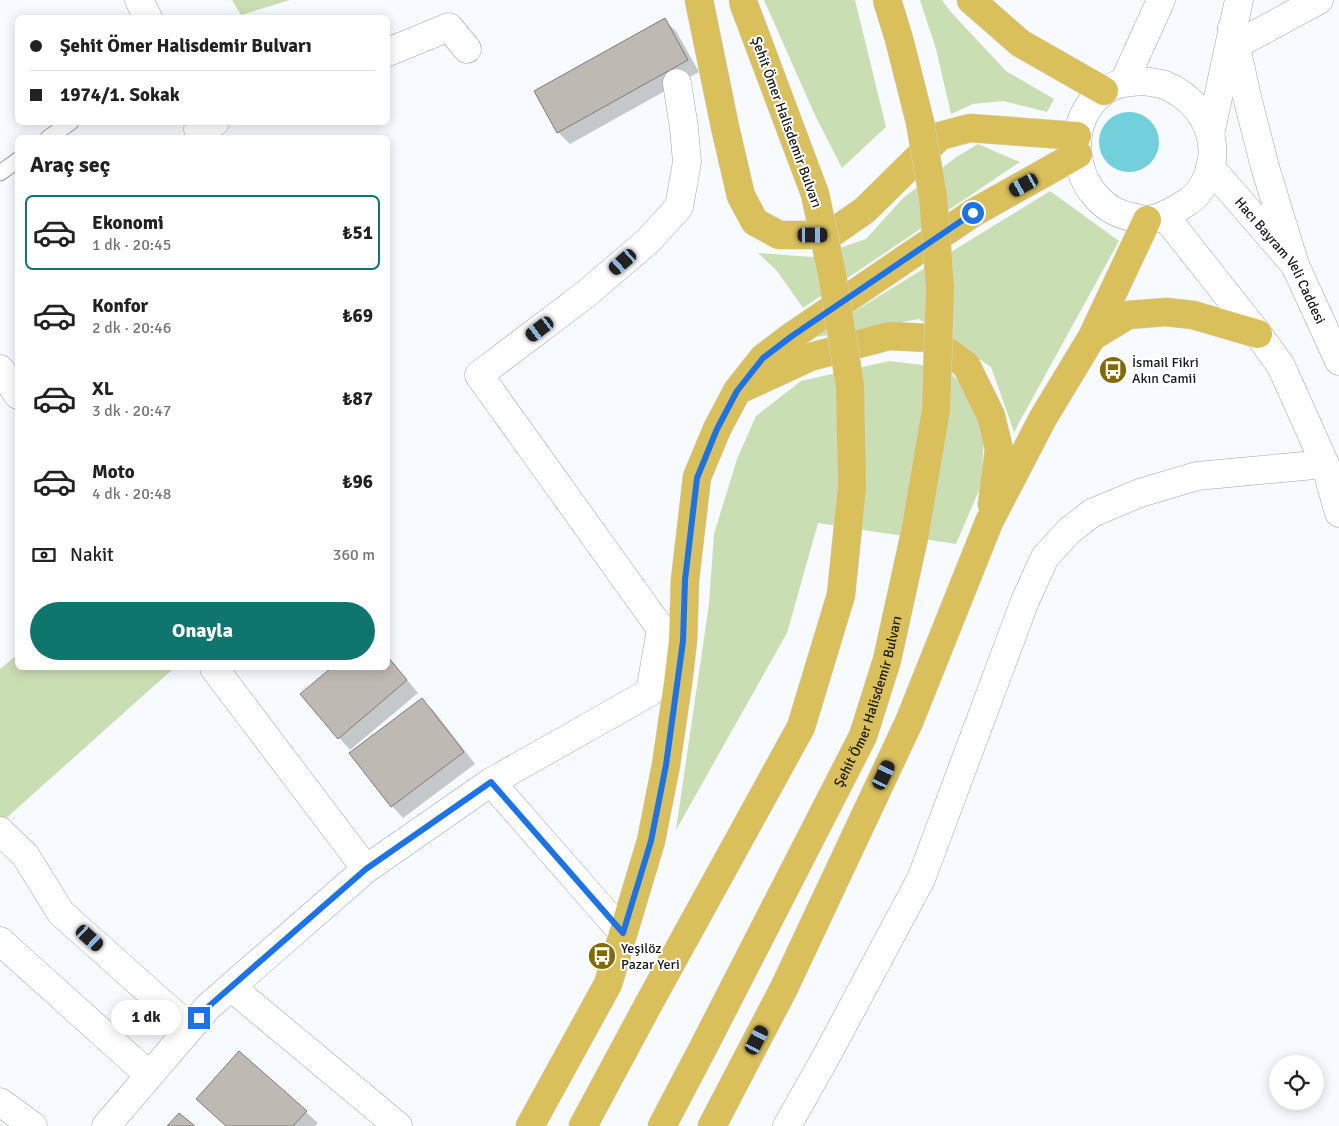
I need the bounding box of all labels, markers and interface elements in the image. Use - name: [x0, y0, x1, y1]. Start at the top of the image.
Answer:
- text: Şehit Ömer Halisdemir Bulvarı: [60, 34, 312, 58]
- street label: Şehit Ömer Halisdemir Bulvarı: [748, 34, 825, 210]
- text: 1974/1. Sokak: [60, 83, 180, 107]
- text: Araç seç: [30, 151, 110, 178]
- car: [1007, 171, 1040, 199]
- street label: Hacı Bayram Veli Caddesi: [1231, 194, 1329, 327]
- route start: [962, 202, 984, 224]
- icon: car: [32, 210, 77, 255]
- text: Ekonomi: [92, 211, 164, 235]
- text: ₺51: [342, 221, 373, 245]
- car: [798, 228, 828, 243]
- text: 1 dk · 20:45: [92, 235, 171, 255]
- car: [606, 246, 639, 278]
- icon: car: [32, 293, 77, 338]
- text: Konfor: [92, 294, 148, 318]
- text: ₺69: [342, 304, 373, 328]
- car: [523, 314, 556, 344]
- text: 2 dk · 20:46: [92, 318, 171, 338]
- place label: İsmail Fikri Akın Camii: [1132, 354, 1199, 387]
- bus stop icon: İsmail Fikri Akın Camii: [1098, 355, 1128, 385]
- icon: car: [32, 376, 77, 421]
- text: XL: [92, 377, 114, 401]
- text: ₺87: [342, 387, 373, 411]
- text: 3 dk · 20:47: [92, 401, 171, 421]
- icon: car: [32, 459, 77, 504]
- text: Moto: [92, 460, 135, 484]
- text: ₺96: [342, 470, 373, 494]
- text: 4 dk · 20:48: [92, 484, 171, 504]
- icon: cash: [30, 541, 58, 569]
- text: Nakit: [70, 543, 114, 567]
- text: 360 m: [333, 545, 375, 565]
- button: Onayla: [30, 602, 375, 660]
- street label: Şehit Ömer Halisdemir Bulvarı: [830, 614, 905, 790]
- car: [870, 758, 897, 792]
- car: [73, 922, 106, 954]
- place label: Yeşilöz Pazar Yeri: [621, 940, 680, 973]
- bus stop icon: Yeşilöz Pazar Yeri: [587, 941, 617, 971]
- callout: 1 dk: [111, 1000, 182, 1036]
- text: 1 dk: [131, 1007, 161, 1027]
- route end: [188, 1007, 210, 1029]
- car: [743, 1023, 770, 1057]
- map controls: [1269, 1055, 1324, 1110]
- button: locate: [1269, 1055, 1324, 1110]

